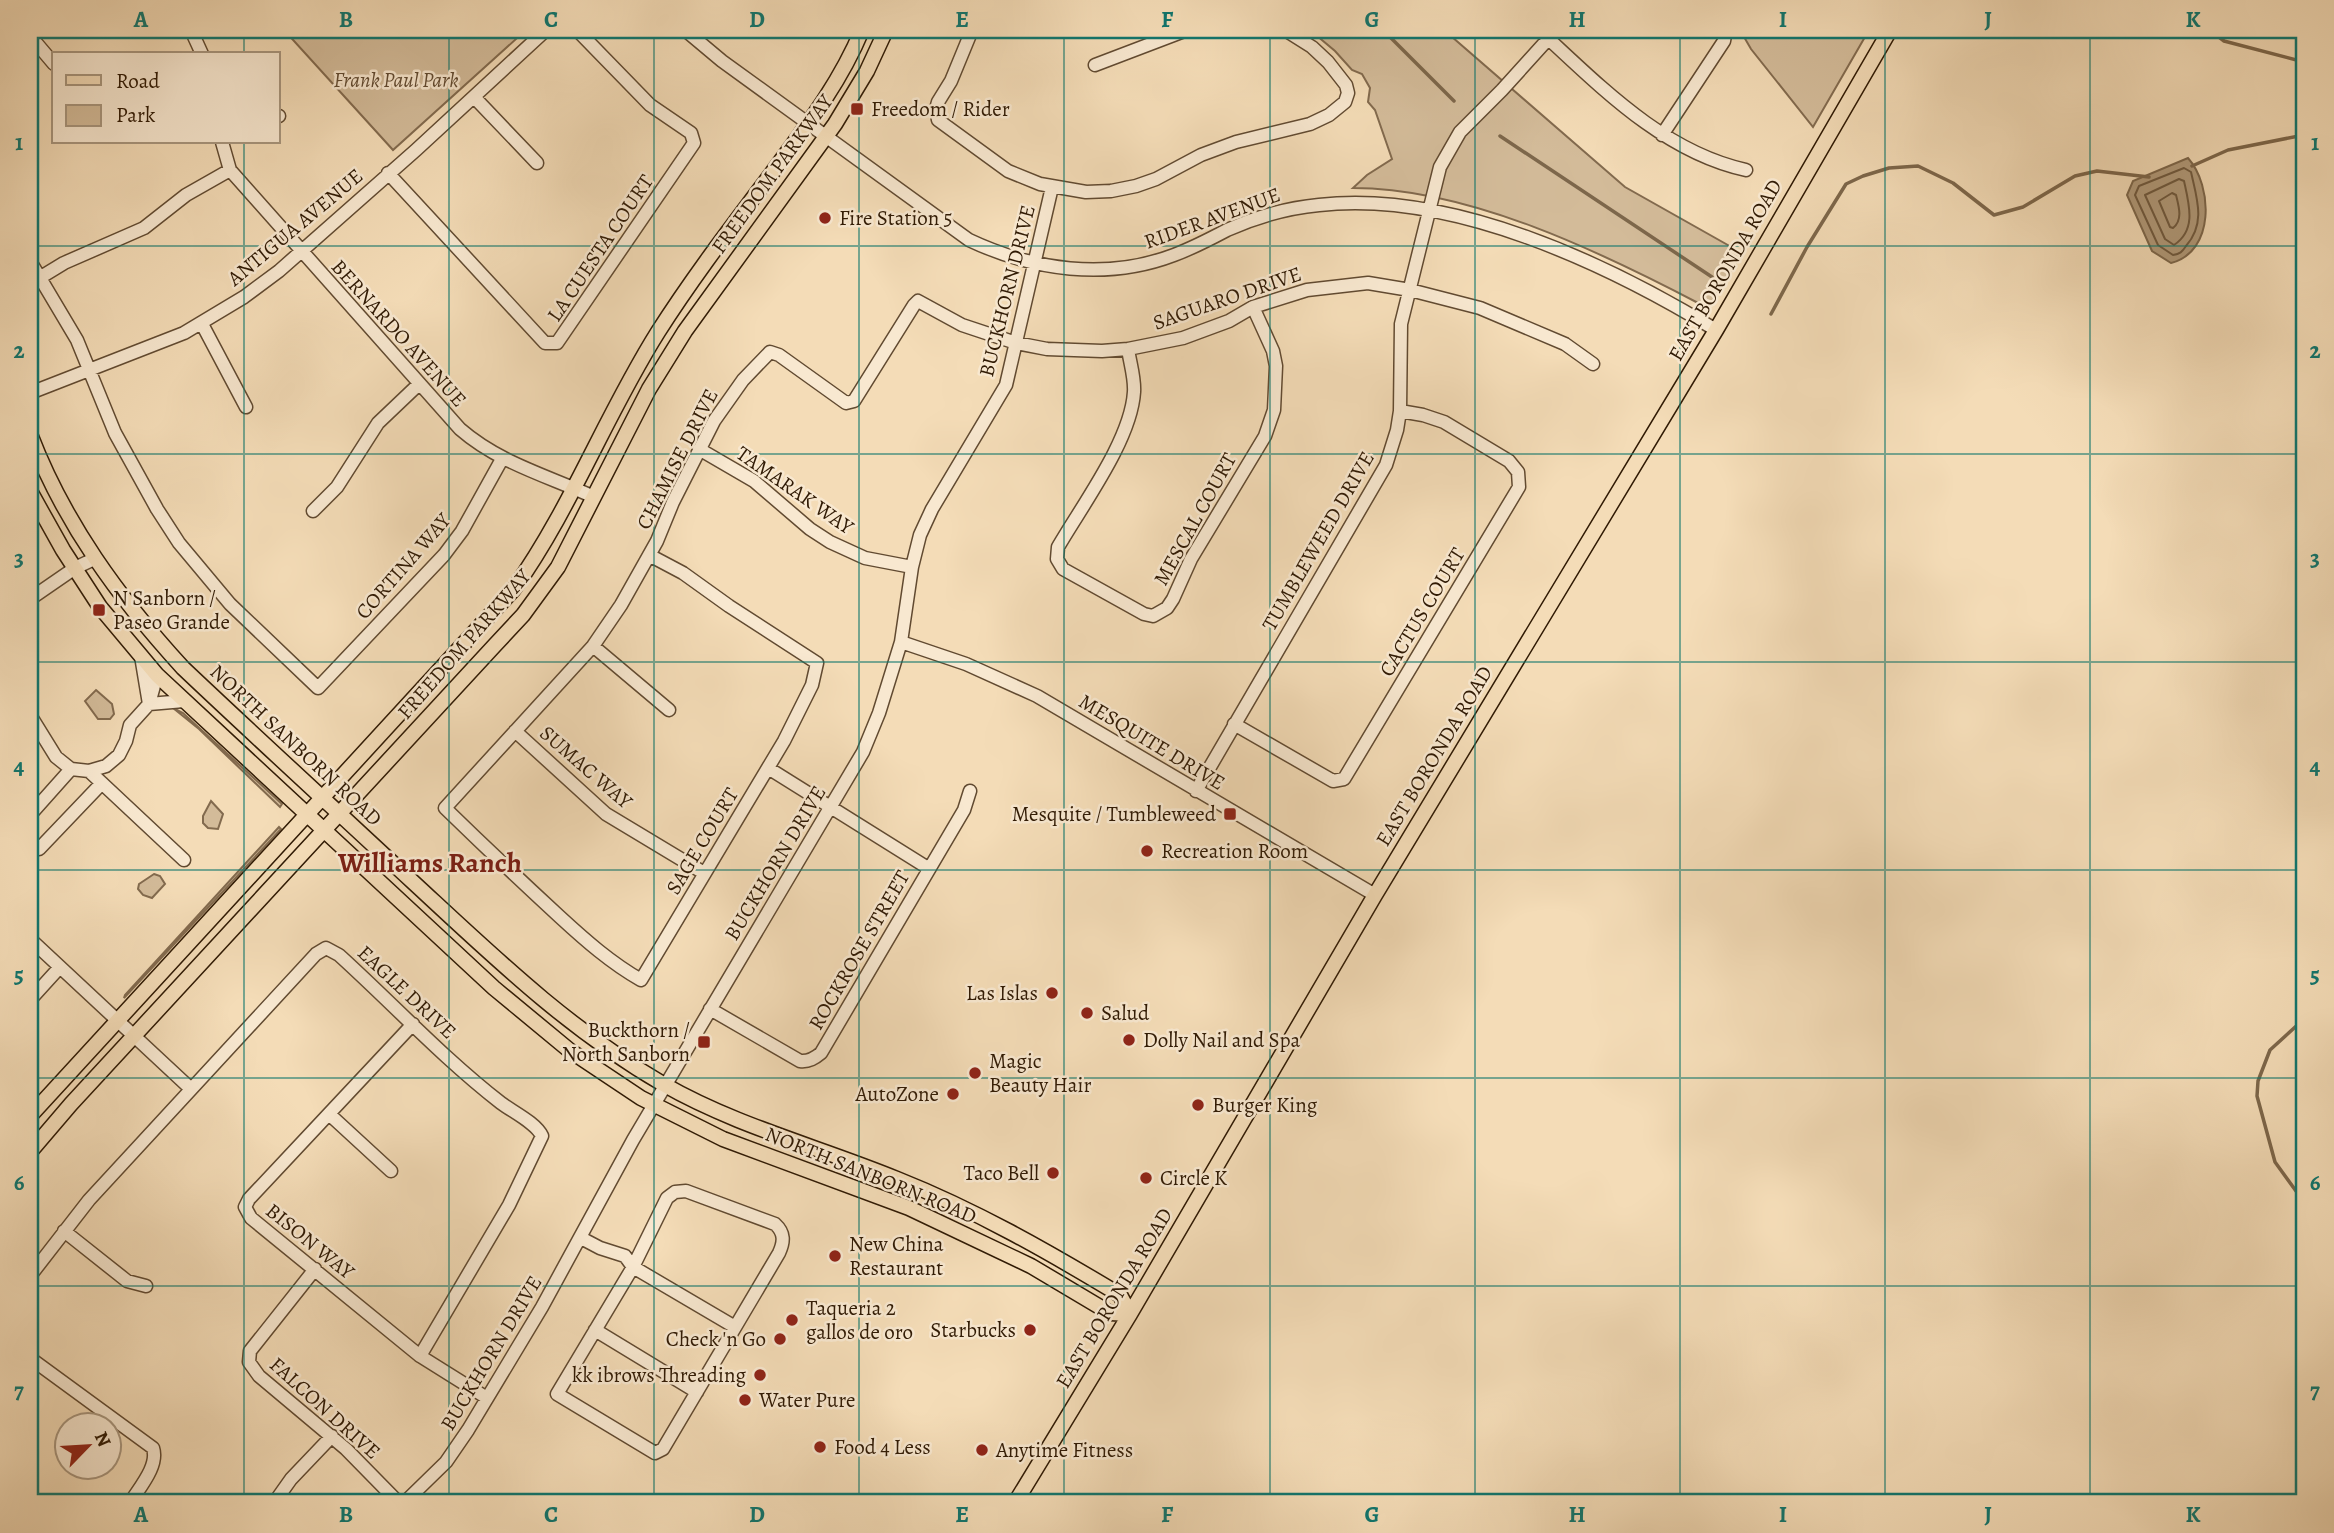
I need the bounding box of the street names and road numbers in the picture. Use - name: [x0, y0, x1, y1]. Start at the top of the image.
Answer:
- street label: FREEDOM PARKWAY: [705, 88, 840, 259]
- street label: ANTIGUA AVENUE: [221, 162, 369, 293]
- street label: LA CUESTA COURT: [540, 168, 660, 327]
- street label: EAST BORONDA ROAD: [1661, 174, 1789, 366]
- street label: RIDER AVENUE: [1140, 180, 1284, 256]
- street label: BUCKHORN DRIVE: [972, 202, 1042, 380]
- street label: BERNARDO AVENUE: [325, 253, 473, 413]
- street label: SAGUARO DRIVE: [1149, 259, 1305, 337]
- street label: CHAMISE DRIVE: [629, 384, 725, 534]
- street label: TAMARAK WAY: [731, 439, 860, 541]
- street label: TUMBLEWEED DRIVE: [1255, 446, 1381, 636]
- street label: MESCAL COURT: [1147, 447, 1243, 590]
- street label: CORTINA WAY: [349, 506, 457, 625]
- street label: CACTUS COURT: [1373, 542, 1472, 682]
- street label: FREEDOM PARKWAY: [391, 562, 537, 725]
- street label: NORTH SANBORN ROAD: [204, 658, 388, 832]
- street label: EAST BORONDA ROAD: [1369, 661, 1499, 851]
- street label: MESQUITE DRIVE: [1074, 687, 1230, 797]
- street label: SUMAC WAY: [534, 719, 639, 815]
- street label: BUCKHORN DRIVE: [718, 780, 832, 946]
- street label: SAGE COURT: [659, 782, 745, 900]
- street label: ROCKROSE STREET: [802, 865, 916, 1035]
- street label: EAGLE DRIVE: [351, 939, 463, 1045]
- street label: NORTH SANBORN ROAD: [761, 1120, 981, 1230]
- street label: BISON WAY: [260, 1197, 361, 1286]
- street label: EAST BORONDA ROAD: [1049, 1203, 1179, 1393]
- street label: BUCKHORN DRIVE: [434, 1270, 548, 1436]
- street label: FALCON DRIVE: [263, 1351, 387, 1465]

